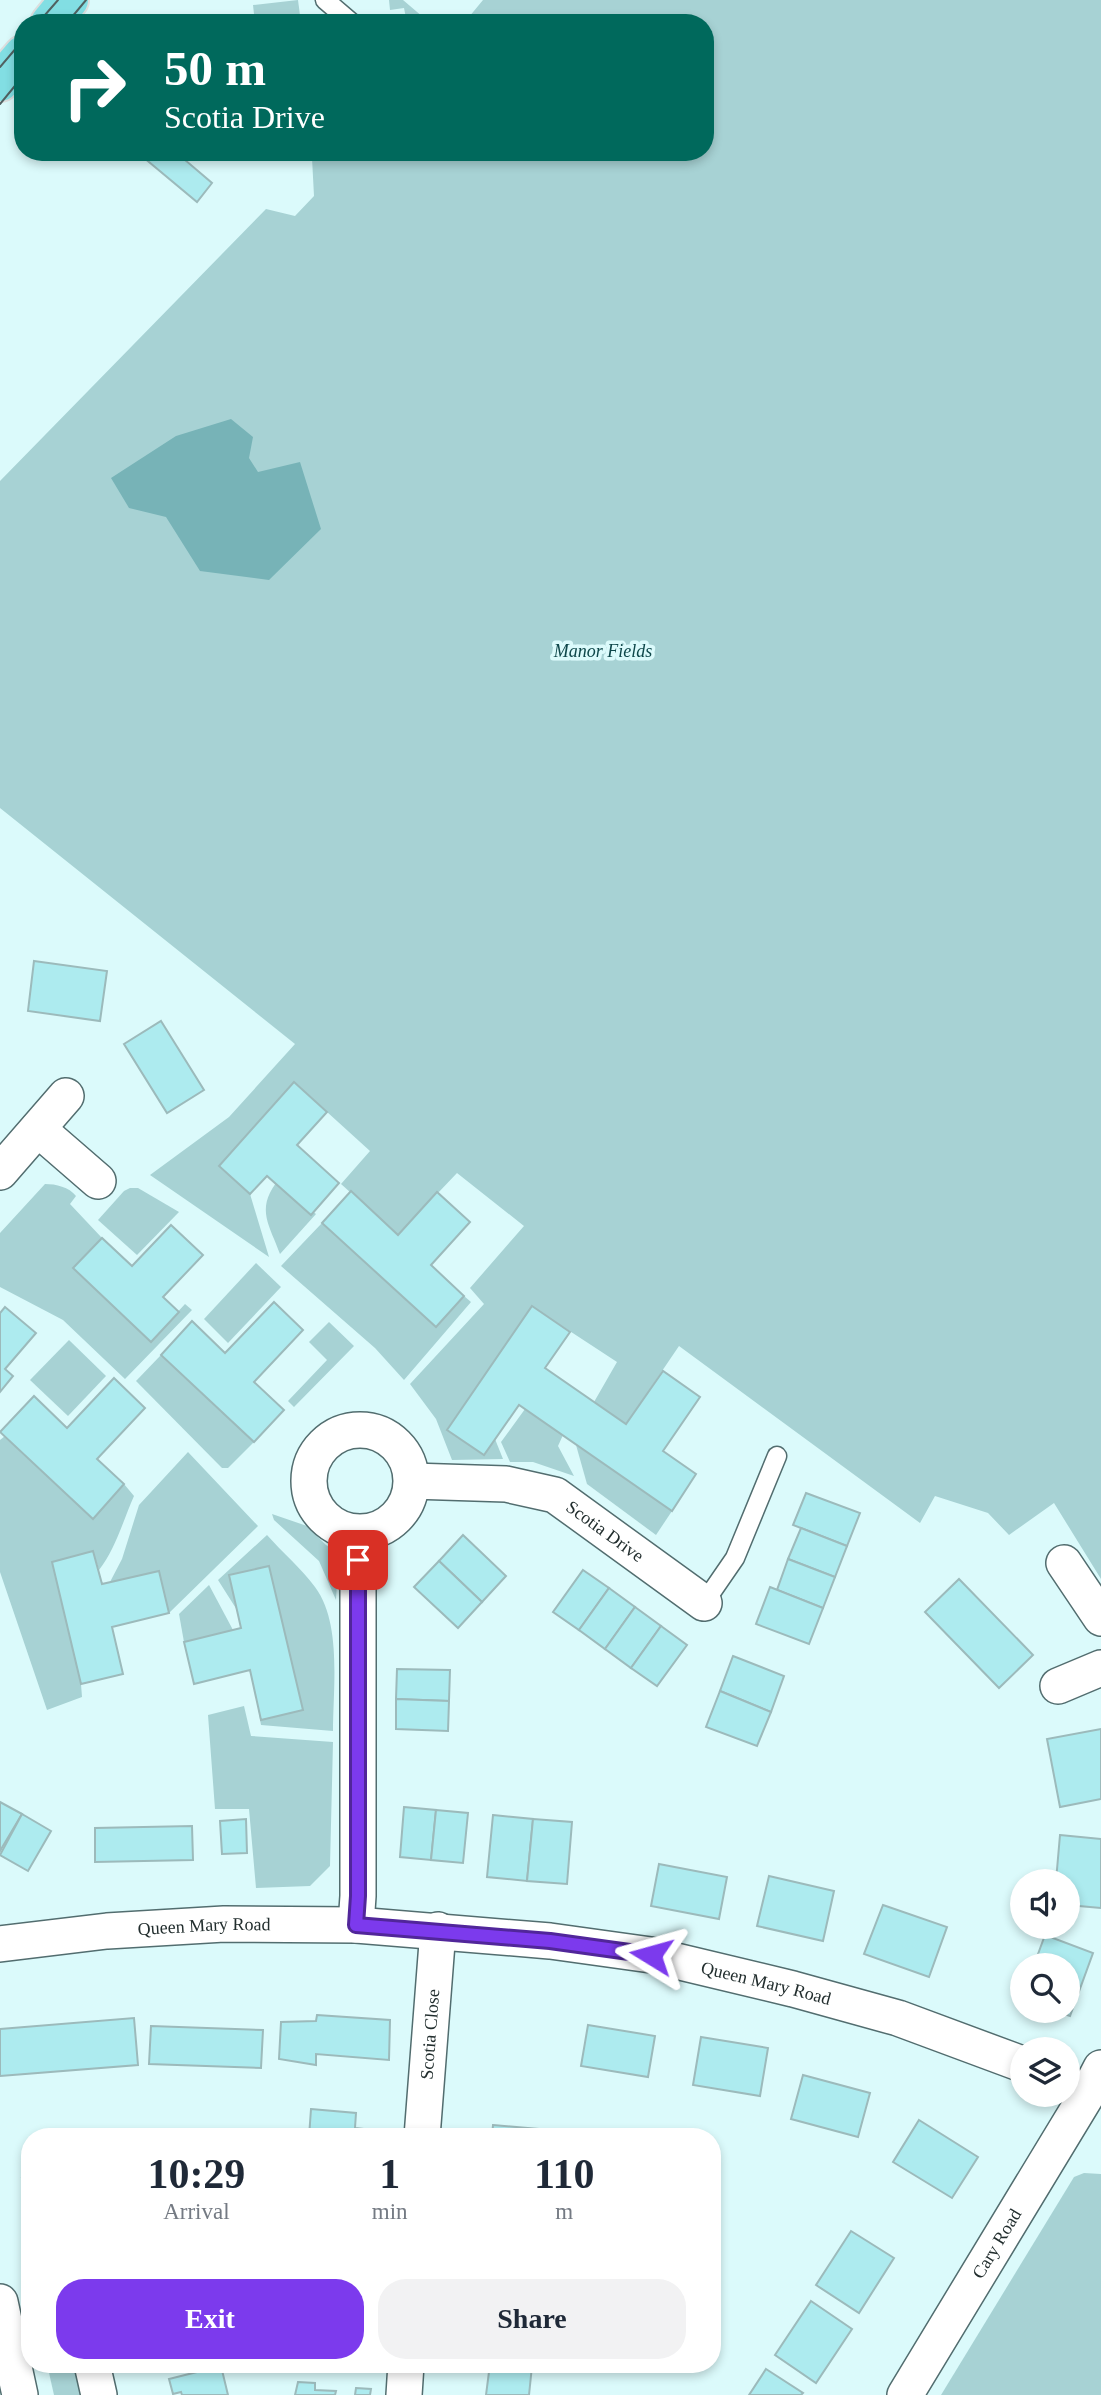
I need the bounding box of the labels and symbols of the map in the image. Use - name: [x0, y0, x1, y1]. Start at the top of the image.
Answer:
- park label: Manor Fields: [553, 641, 652, 661]
- street label: Scotia Drive: [562, 1497, 648, 1566]
- pin: [328, 1530, 388, 1590]
- street label: Queen Mary Road: [137, 1914, 271, 1939]
- position arrow: [614, 1918, 688, 1992]
- street label: Queen Mary Road: [699, 1957, 833, 2009]
- street label: Scotia Close: [416, 1988, 443, 2080]
- street label: Cary Road: [968, 2205, 1025, 2282]

